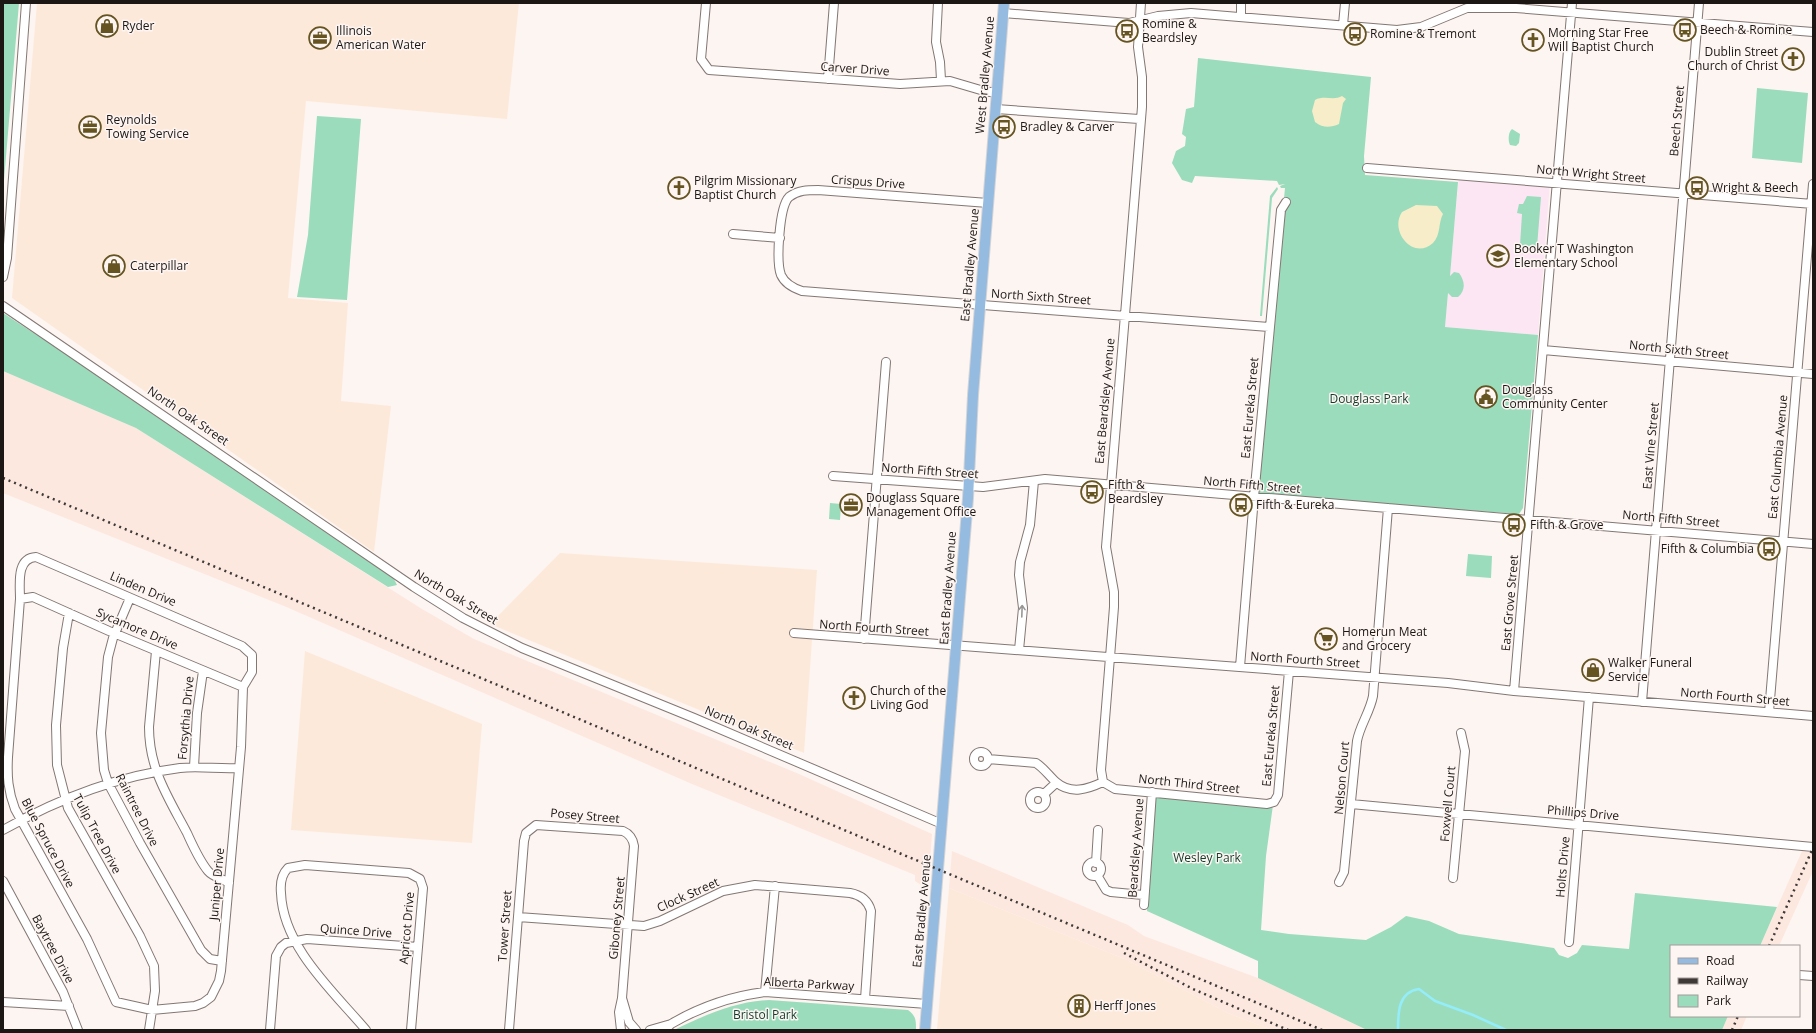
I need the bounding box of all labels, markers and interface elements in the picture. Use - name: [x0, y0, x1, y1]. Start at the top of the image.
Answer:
- shop icon: Ryder: [94, 13, 120, 39]
- street label: West Bradley Avenue: [971, 15, 998, 135]
- place label: Romine & Beardsley: [1142, 15, 1198, 46]
- place label: Ryder: [122, 17, 154, 34]
- bus stop icon: Beech & Romine: [1672, 17, 1698, 43]
- bus stop icon: Romine & Beardsley: [1114, 18, 1140, 44]
- bus stop icon: Romine & Tremont: [1342, 21, 1368, 47]
- place label: Beech & Romine: [1700, 21, 1792, 38]
- place label: Illinois American Water: [336, 22, 426, 53]
- place label: Morning Star Free Will Baptist Church: [1548, 24, 1654, 55]
- office icon: Illinois American Water: [307, 25, 333, 51]
- place label: Romine & Tremont: [1370, 25, 1476, 42]
- church icon: Morning Star Free Will Baptist Church: [1520, 27, 1546, 53]
- place label: Dublin Street Church of Christ: [1687, 43, 1778, 74]
- church icon: Dublin Street Church of Christ: [1780, 46, 1806, 72]
- street label: Carver Drive: [820, 58, 890, 79]
- street label: Beech Street: [1665, 85, 1688, 157]
- place label: Reynolds Towing Service: [106, 111, 189, 142]
- office icon: Reynolds Towing Service: [77, 114, 103, 140]
- bus stop icon: Bradley & Carver: [991, 114, 1017, 140]
- place label: Bradley & Carver: [1020, 118, 1114, 135]
- street label: North Wright Street: [1536, 160, 1646, 187]
- street label: Crispus Drive: [830, 170, 906, 193]
- place label: Pilgrim Missionary Baptist Church: [694, 172, 797, 203]
- church icon: Pilgrim Missionary Baptist Church: [666, 175, 692, 201]
- bus stop icon: Wright & Beech: [1684, 175, 1710, 201]
- place label: Wright & Beech: [1712, 179, 1798, 196]
- street label: East Bradley Avenue: [956, 207, 983, 322]
- place label: Booker T Washington Elementary School: [1514, 240, 1634, 271]
- school or university icon: Booker T Washington Elementary School: [1485, 243, 1511, 269]
- shop icon: Caterpillar: [101, 253, 127, 279]
- place label: Caterpillar: [130, 257, 188, 274]
- street label: North Sixth Street: [991, 285, 1092, 308]
- street label: North Sixth Street: [1628, 336, 1730, 363]
- street label: East Beardsley Avenue: [1091, 337, 1118, 465]
- street label: East Eureka Street: [1237, 357, 1262, 459]
- place label: Douglass Community Center: [1502, 381, 1608, 412]
- street label: North Oak Street: [144, 382, 232, 449]
- public building icon: Douglass Community Center: [1473, 384, 1499, 410]
- park label: Douglass Park: [1329, 390, 1409, 407]
- street label: East Columbia Avenue: [1764, 394, 1791, 520]
- street label: East Vine Street: [1638, 402, 1663, 490]
- street label: North Fifth Street: [881, 459, 979, 482]
- street label: North Fifth Street: [1203, 472, 1301, 497]
- place label: Fifth & Beardsley: [1108, 476, 1164, 507]
- bus stop icon: Fifth & Beardsley: [1079, 479, 1105, 505]
- place label: Douglass Square Management Office: [866, 489, 977, 520]
- office icon: Douglass Square Management Office: [838, 492, 864, 518]
- bus stop icon: Fifth & Eureka: [1228, 492, 1254, 518]
- place label: Fifth & Eureka: [1256, 496, 1335, 513]
- street label: North Fifth Street: [1622, 506, 1720, 531]
- bus stop icon: Fifth & Grove: [1501, 512, 1527, 538]
- place label: Fifth & Grove: [1530, 516, 1604, 533]
- street label: East Bradley Avenue: [935, 530, 960, 645]
- bus stop icon: Fifth & Columbia: [1756, 536, 1782, 562]
- place label: Fifth & Columbia: [1661, 540, 1754, 557]
- street label: East Grove Street: [1497, 554, 1522, 652]
- street label: North Oak Street: [411, 565, 501, 628]
- street label: Linden Drive: [107, 567, 179, 610]
- street label: Sycamore Drive: [94, 604, 181, 654]
- one-way arrow: [1018, 605, 1026, 618]
- street label: North Fourth Street: [819, 615, 929, 640]
- place label: Homerun Meat and Grocery: [1342, 623, 1427, 654]
- supermarket icon: Homerun Meat and Grocery: [1313, 626, 1339, 652]
- street label: North Fourth Street: [1250, 647, 1360, 672]
- place label: Walker Funeral Service: [1608, 654, 1692, 685]
- shop icon: Walker Funeral Service: [1580, 657, 1606, 683]
- street label: Forsythia Drive: [173, 675, 198, 760]
- place label: Church of the Living God: [870, 682, 946, 713]
- street label: North Fourth Street: [1680, 683, 1791, 710]
- church icon: Church of the Living God: [841, 685, 867, 711]
- street label: East Eureka Street: [1258, 685, 1283, 787]
- street label: North Oak Street: [702, 701, 796, 754]
- street label: Nelson Court: [1330, 741, 1353, 815]
- street label: Foxwell Court: [1436, 765, 1459, 843]
- street label: Raintree Drive: [112, 770, 163, 849]
- street label: North Third Street: [1138, 770, 1241, 797]
- street label: Tulip Tree Drive: [69, 791, 126, 877]
- street label: Blue Spruce Drive: [18, 795, 79, 891]
- street label: Beardsley Avenue: [1124, 797, 1147, 898]
- street label: Phillips Drive: [1546, 801, 1620, 824]
- street label: Posey Street: [550, 804, 620, 827]
- street label: Holts Drive: [1551, 835, 1574, 898]
- street label: Juniper Drive: [205, 847, 228, 922]
- park label: Wesley Park: [1173, 849, 1241, 866]
- street label: East Bradley Avenue: [908, 853, 935, 968]
- street label: Clock Street: [654, 873, 722, 916]
- street label: Giboney Street: [604, 876, 629, 960]
- street label: Tower Street: [494, 890, 515, 962]
- street label: Apricot Drive: [395, 891, 418, 965]
- street label: Baytree Drive: [28, 911, 79, 986]
- street label: Quince Drive: [319, 920, 393, 942]
- legend: [1670, 945, 1800, 1017]
- text: Road: [1706, 952, 1735, 969]
- text: Railway: [1706, 972, 1749, 989]
- street label: Alberta Parkway: [763, 973, 856, 994]
- text: Park: [1706, 992, 1732, 1009]
- building icon: Herff Jones: [1066, 993, 1092, 1019]
- place label: Herff Jones: [1094, 997, 1156, 1014]
- park label: Bristol Park: [733, 1006, 798, 1023]

